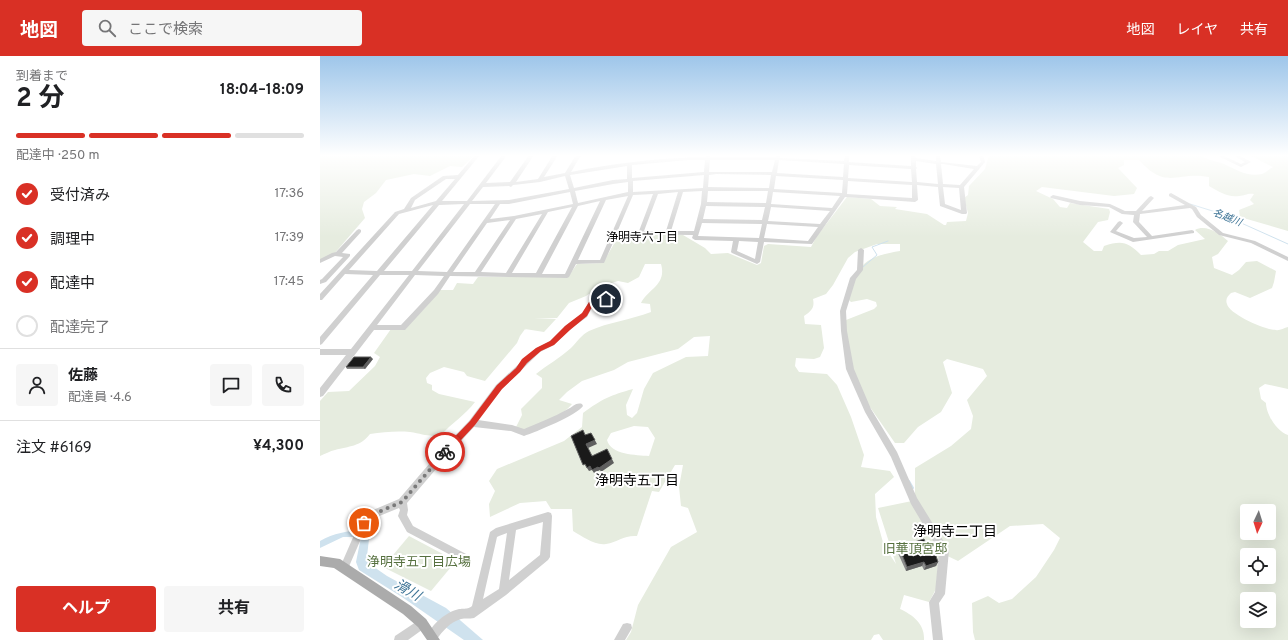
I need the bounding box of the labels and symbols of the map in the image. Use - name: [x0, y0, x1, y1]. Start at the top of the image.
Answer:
- water label: 名越川: [1211, 206, 1244, 230]
- district label: 浄明寺六丁目: [606, 230, 678, 246]
- pin: [589, 282, 623, 316]
- courier: [425, 432, 465, 472]
- district label: 浄明寺五丁目: [595, 473, 679, 490]
- north arrow: [1240, 504, 1276, 540]
- pin: [347, 506, 381, 540]
- district label: 浄明寺二丁目: [913, 524, 997, 541]
- park label: 旧華頂宮邸: [882, 542, 948, 558]
- park label: 浄明寺五丁目広場: [367, 555, 471, 571]
- water label: 滑川: [391, 577, 425, 606]

